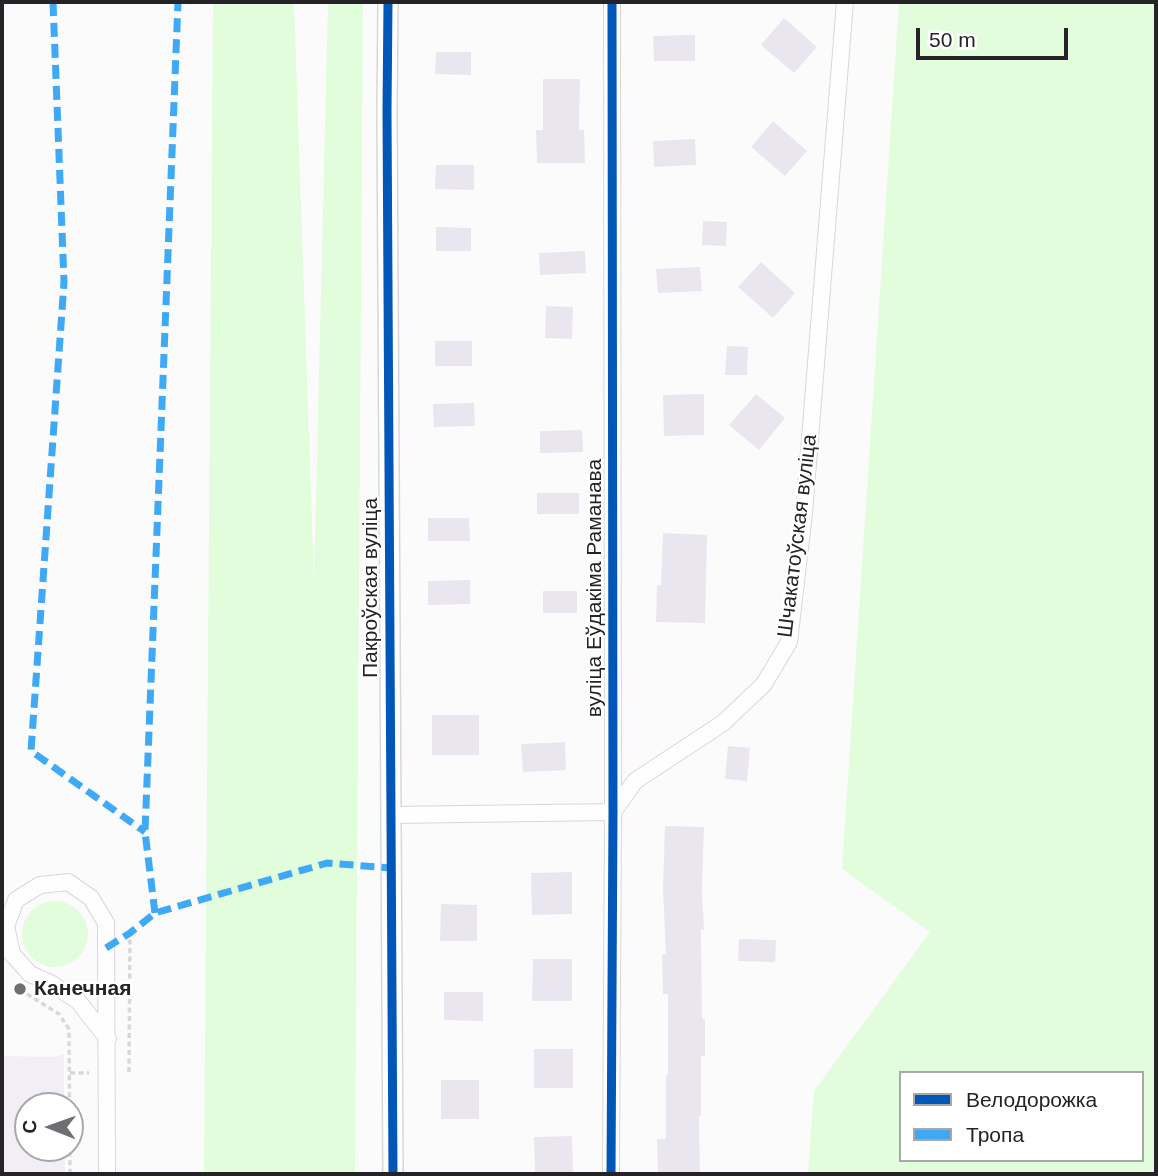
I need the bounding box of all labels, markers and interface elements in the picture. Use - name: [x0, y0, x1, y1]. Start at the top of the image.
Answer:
- scale bar: [920, 14, 1072, 58]
- text: 50 m: [929, 28, 976, 51]
- street label: Шчакатоўская вуліца: [773, 433, 823, 639]
- street label: вуліца Еўдакіма Раманава: [582, 459, 608, 717]
- street label: Пакроўская вуліца: [358, 498, 384, 678]
- place label: Канечная: [34, 976, 131, 1002]
- marker: Канечная: [12, 981, 28, 997]
- legend: [899, 1071, 1144, 1162]
- text: Велодорожка: [966, 1088, 1097, 1111]
- north arrow: [14, 1092, 84, 1162]
- text: С: [19, 1120, 40, 1134]
- text: Тропа: [966, 1123, 1024, 1146]

